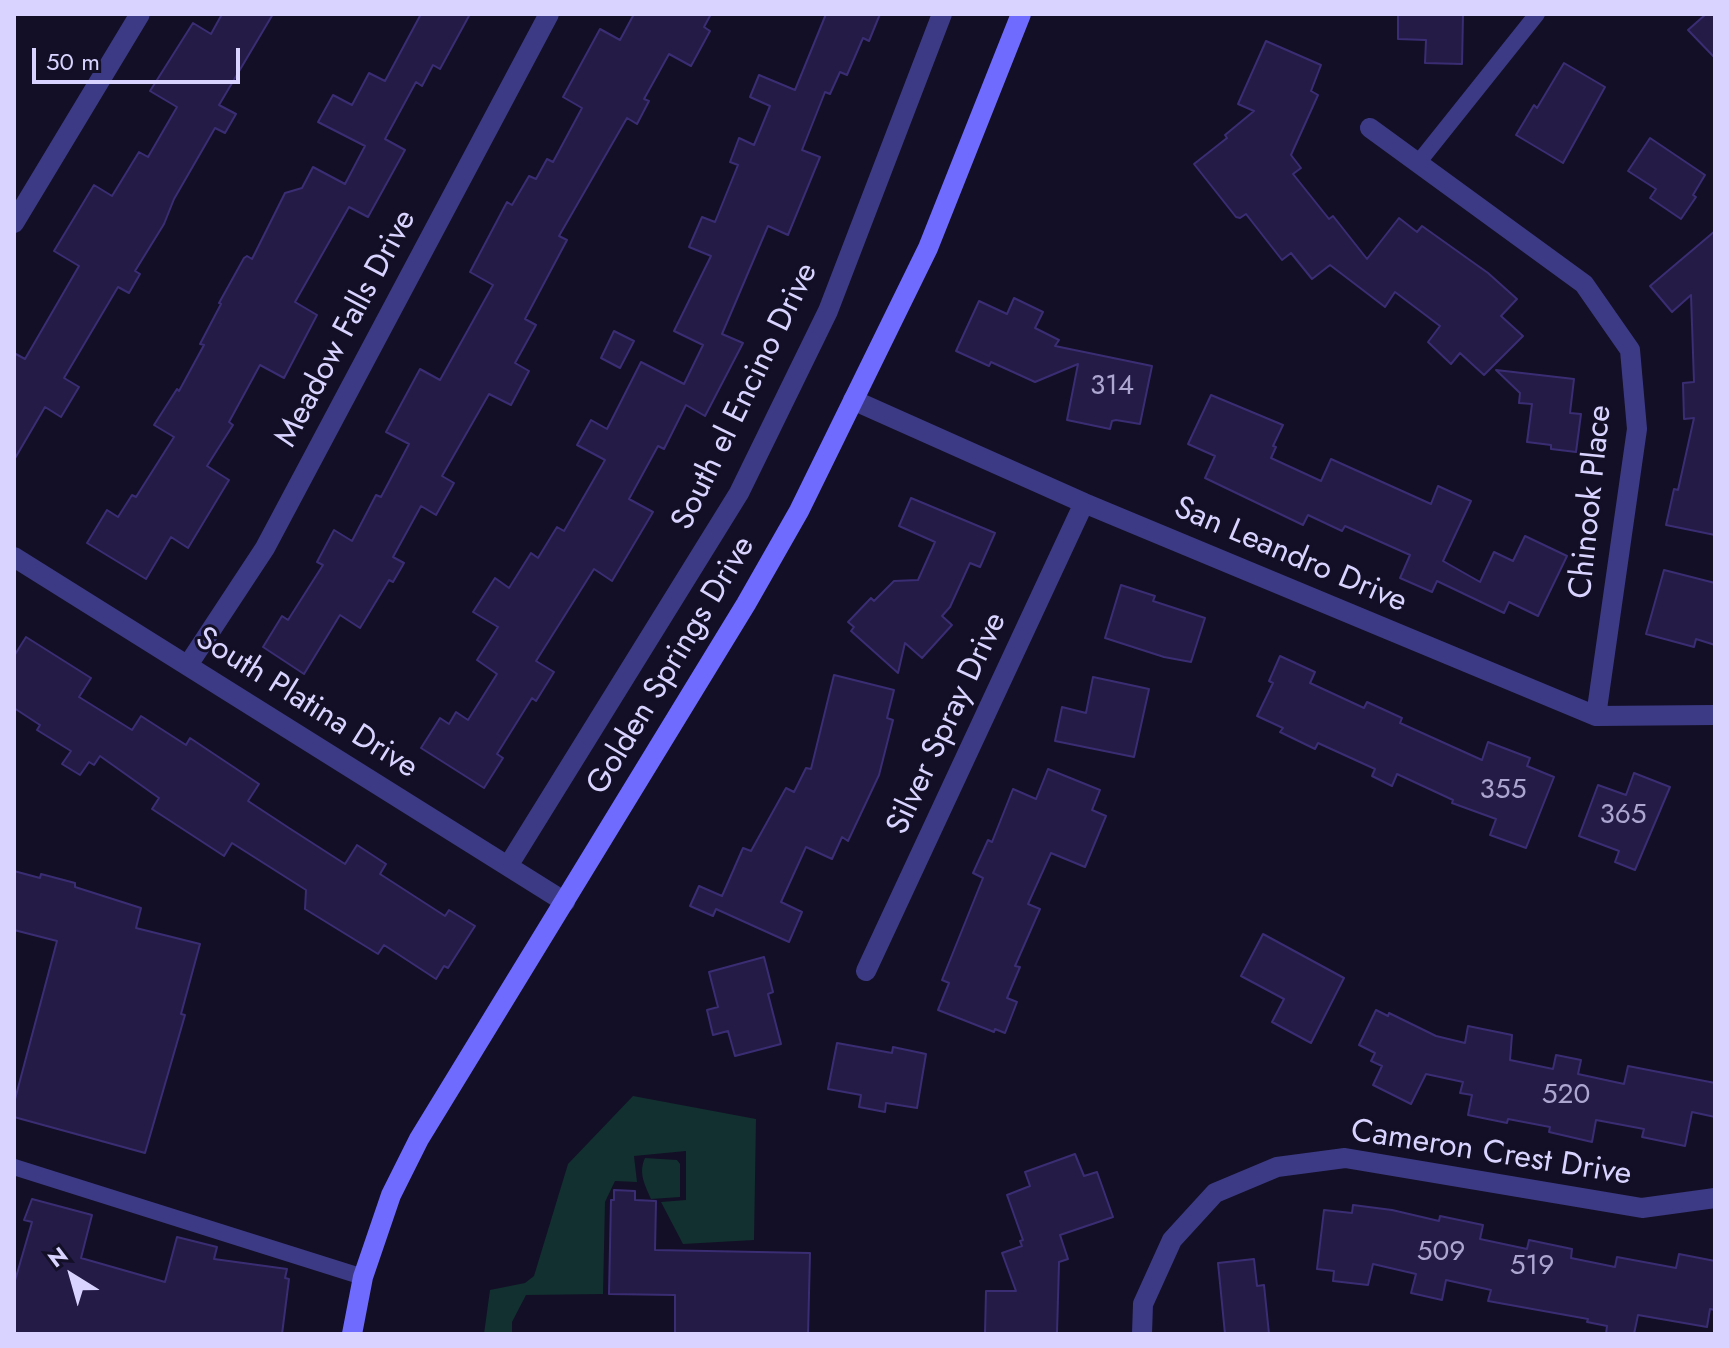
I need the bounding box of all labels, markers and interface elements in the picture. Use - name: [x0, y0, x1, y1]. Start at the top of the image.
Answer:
- scale bar: [36, 32, 244, 82]
- text: 50 m: [46, 44, 100, 79]
- street label: Meadow Falls Drive: [268, 204, 426, 454]
- street label: South el Encino Drive: [665, 257, 827, 537]
- house number: 314: [1090, 370, 1134, 404]
- street label: Chinook Place: [1563, 403, 1621, 601]
- street label: San Leandro Drive: [1168, 490, 1412, 622]
- street label: Golden Springs Drive: [580, 530, 764, 802]
- street label: Silver Spray Drive: [880, 607, 1016, 841]
- street label: South Platina Drive: [188, 620, 424, 788]
- house number: 355: [1480, 774, 1526, 808]
- house number: 365: [1599, 799, 1647, 833]
- house number: 520: [1542, 1079, 1590, 1113]
- street label: Cameron Crest Drive: [1348, 1113, 1634, 1195]
- north arrow: [32, 1236, 112, 1316]
- house number: 509: [1417, 1236, 1465, 1270]
- text: N: [41, 1239, 74, 1275]
- house number: 519: [1510, 1250, 1554, 1284]

